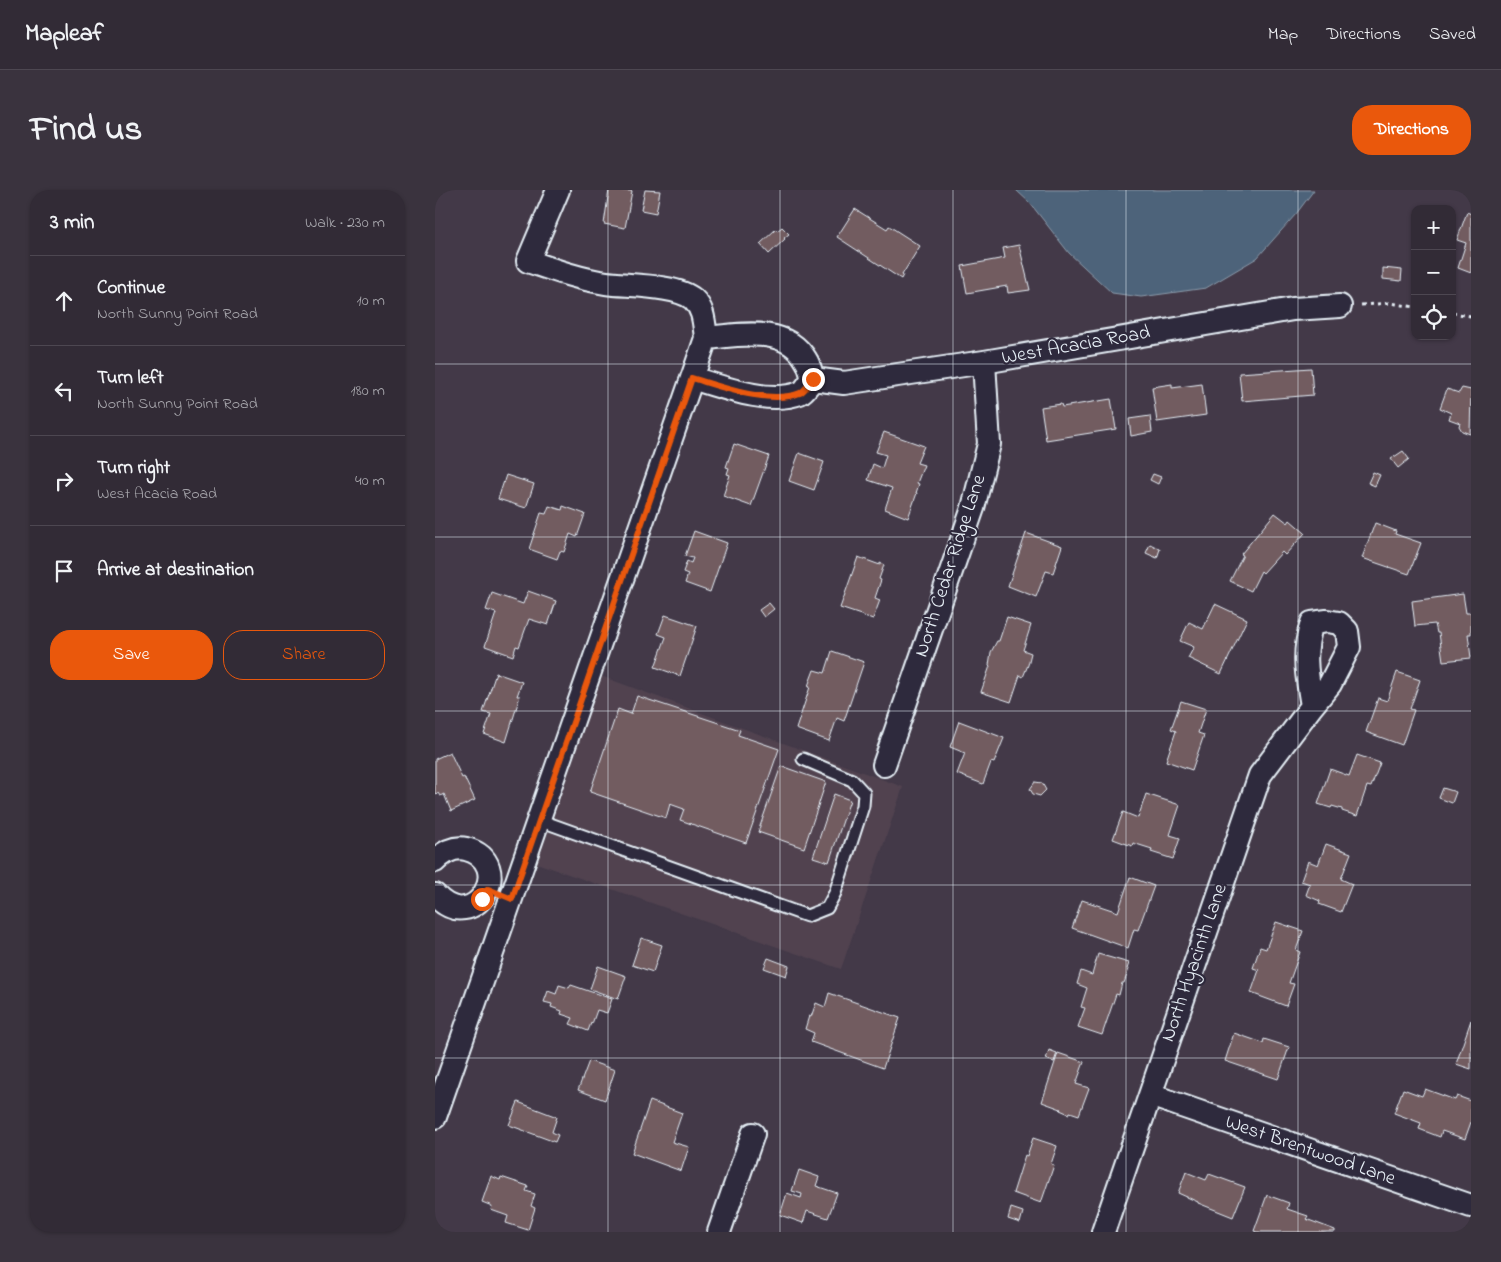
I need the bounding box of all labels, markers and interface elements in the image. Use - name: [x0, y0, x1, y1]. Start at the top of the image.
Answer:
- text: Mapleaf: [25, 17, 104, 52]
- text: Map: [1268, 22, 1298, 48]
- text: Directions: [1326, 22, 1401, 48]
- text: Saved: [1429, 22, 1476, 48]
- text: Find us: [30, 105, 142, 156]
- button: Directions: [1352, 105, 1471, 155]
- map controls: [1411, 205, 1456, 340]
- button: +: [1411, 205, 1456, 250]
- text: 3 min: [50, 208, 94, 238]
- text: Walk · 230 m: [305, 211, 385, 235]
- button: −: [1411, 250, 1456, 295]
- text: Continue: [97, 275, 165, 302]
- icon: ahead: [50, 287, 78, 315]
- text: 10 m: [357, 289, 385, 313]
- button: locate: [1411, 295, 1456, 340]
- text: North Sunny Point Road: [97, 302, 258, 326]
- street label: West Acacia Road: [1000, 319, 1152, 373]
- text: Turn left: [97, 365, 164, 392]
- route end: [802, 368, 825, 391]
- icon: left: [50, 377, 78, 405]
- text: 180 m: [351, 379, 385, 403]
- text: North Sunny Point Road: [97, 392, 258, 416]
- text: Turn right: [97, 455, 170, 482]
- icon: right: [50, 467, 78, 495]
- text: 40 m: [355, 469, 385, 493]
- street label: North Cedar Ridge Lane: [908, 471, 995, 661]
- text: West Acacia Road: [97, 482, 217, 506]
- icon: arrive: [50, 557, 78, 585]
- text: Arrive at destination: [97, 557, 254, 584]
- button: Save: [50, 630, 213, 680]
- button: Share: [223, 630, 385, 680]
- street label: North Hyacinth Lane: [1154, 880, 1236, 1046]
- route start: [471, 888, 494, 911]
- street label: West Brentwood Lane: [1221, 1108, 1399, 1194]

